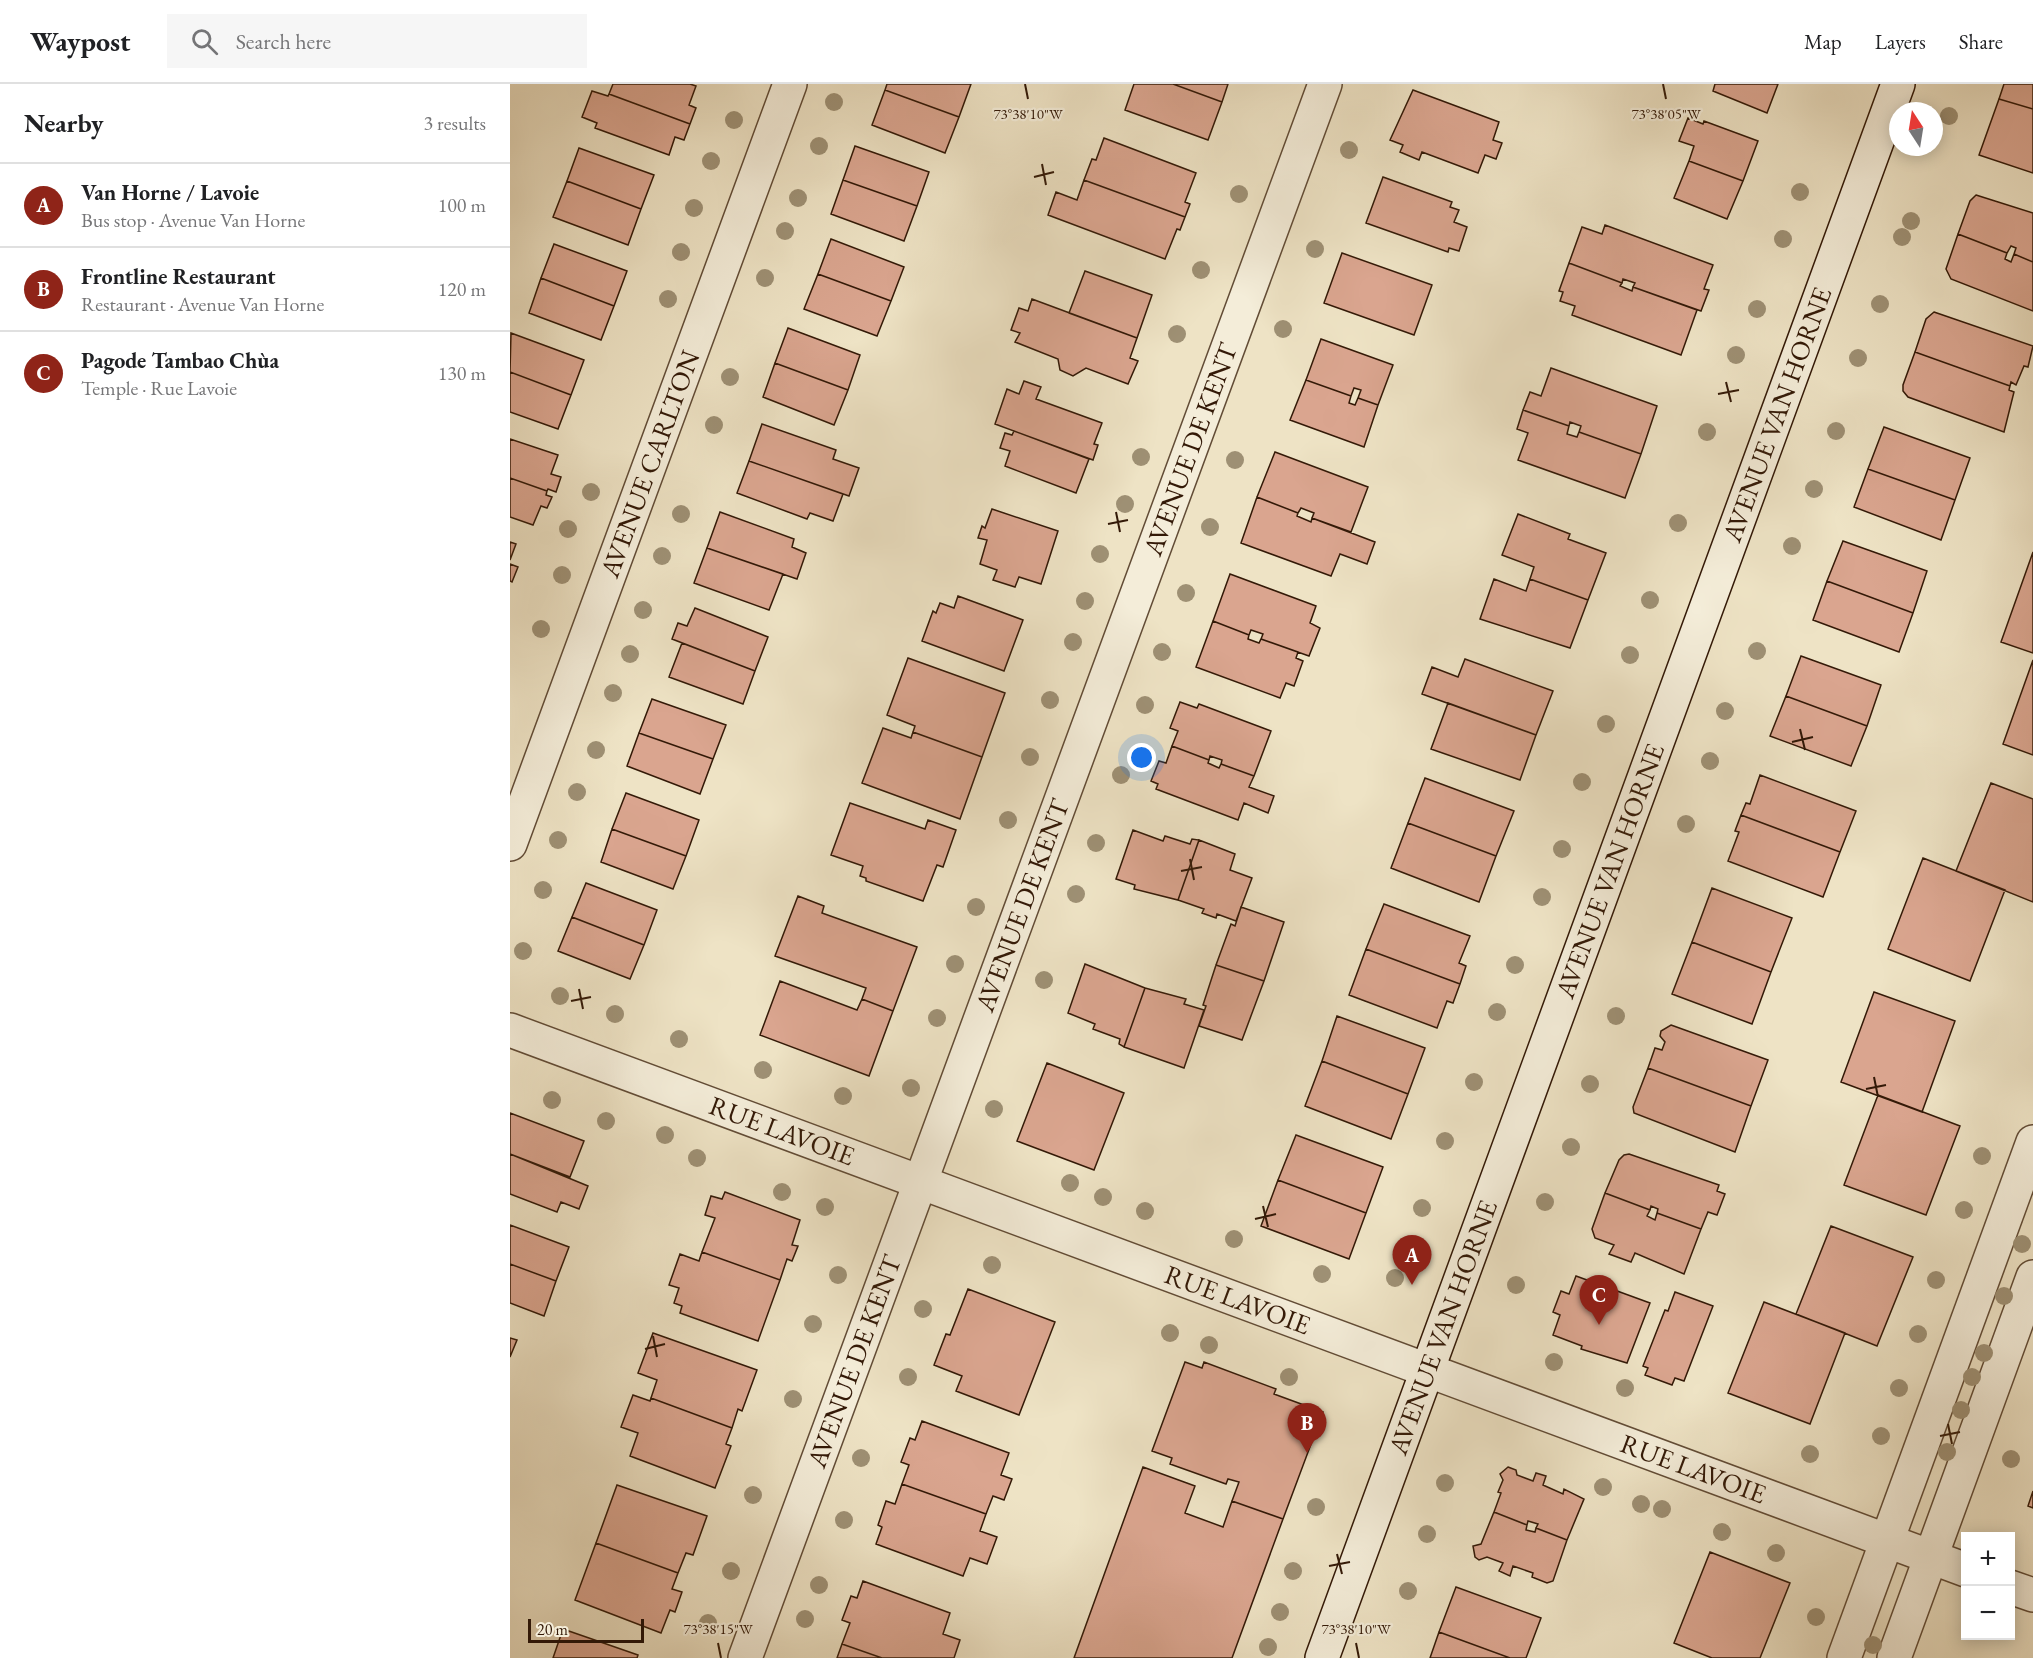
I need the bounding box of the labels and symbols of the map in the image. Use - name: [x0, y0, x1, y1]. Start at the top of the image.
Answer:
- north arrow: [1889, 102, 1943, 156]
- text: 73°38'10"W: [993, 104, 1063, 123]
- text: 73°38'05"W: [1631, 104, 1701, 123]
- street label: AVENUE VAN HORNE: [1714, 282, 1839, 548]
- street label: AVENUE DE KENT: [1134, 337, 1245, 562]
- street label: AVENUE CARLTON: [591, 345, 708, 583]
- street label: AVENUE VAN HORNE: [1547, 739, 1672, 1004]
- your location: [1127, 743, 1156, 772]
- street label: AVENUE DE KENT: [966, 793, 1077, 1018]
- street label: RUE LAVOIE: [704, 1087, 860, 1173]
- street label: AVENUE VAN HORNE: [1382, 1195, 1504, 1459]
- pin: A: [1392, 1236, 1432, 1285]
- street label: AVENUE DE KENT: [798, 1249, 909, 1474]
- street label: RUE LAVOIE: [1160, 1256, 1315, 1342]
- pin: C: [1580, 1276, 1618, 1325]
- pin: B: [1288, 1404, 1326, 1453]
- street label: RUE LAVOIE: [1616, 1425, 1771, 1511]
- scale bar: [528, 1616, 644, 1644]
- text: 73°38'15"W: [683, 1619, 753, 1638]
- text: 73°38'10"W: [1321, 1619, 1391, 1638]

